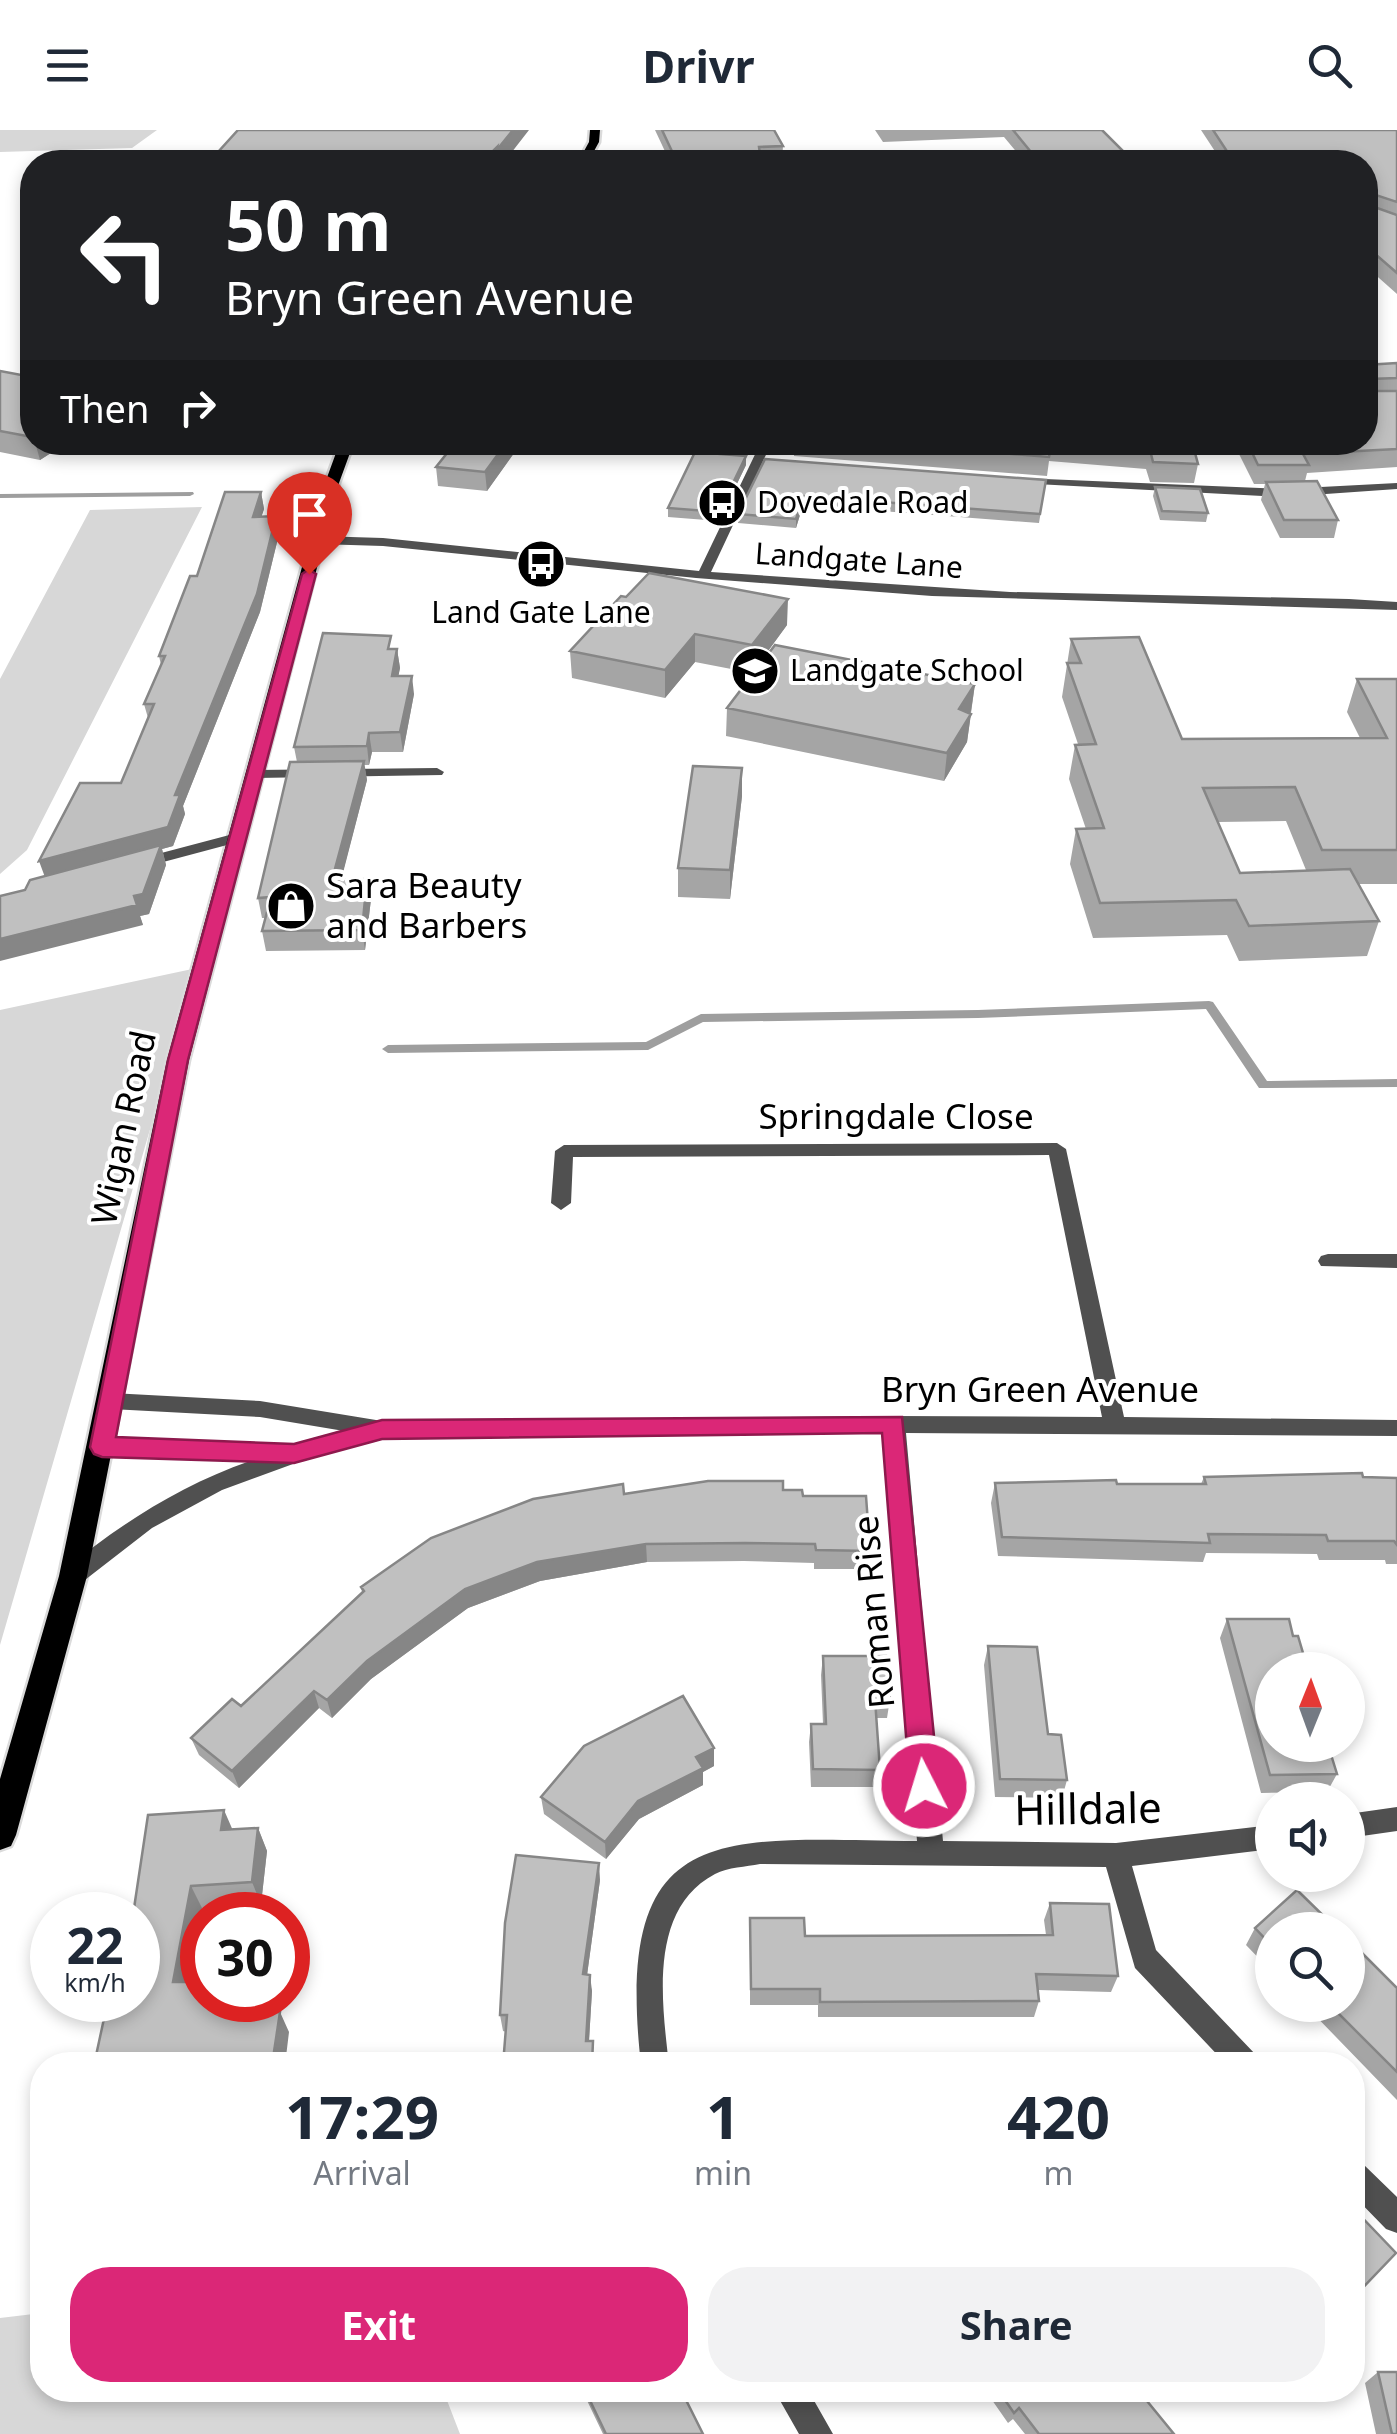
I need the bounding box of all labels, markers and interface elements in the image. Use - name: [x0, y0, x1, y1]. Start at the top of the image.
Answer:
- text: Drivr: [642, 35, 755, 96]
- icon: menu: [40, 38, 95, 93]
- icon: search: [1302, 38, 1357, 93]
- text: 50 m: [225, 176, 392, 272]
- icon: left: [60, 190, 190, 320]
- text: Bryn Green Avenue: [225, 267, 634, 328]
- icon: right: [170, 380, 225, 435]
- text: Then: [60, 382, 150, 434]
- pin: [267, 472, 352, 575]
- bus stop icon: Dovedale Road: [696, 477, 748, 529]
- place label: Dovedale Road: [757, 481, 968, 522]
- icon: arrive: [282, 487, 337, 542]
- street label: Landgate Lane: [754, 532, 964, 587]
- bus stop icon: Land Gate Lane: [515, 538, 567, 590]
- place label: Land Gate Lane: [431, 591, 651, 632]
- school or university icon: Landgate School: [729, 645, 781, 697]
- place label: Landgate School: [790, 649, 1024, 690]
- place label: Sara Beauty and Barbers: [326, 861, 527, 948]
- shop icon: Sara Beauty and Barbers: [265, 880, 317, 932]
- street label: Wigan Road: [79, 1026, 166, 1229]
- street label: Springdale Close: [758, 1092, 1034, 1139]
- street label: Bryn Green Avenue: [881, 1365, 1199, 1412]
- street label: Roman Rise: [841, 1514, 904, 1710]
- north arrow: [1255, 1652, 1365, 1762]
- map controls: [1255, 1652, 1365, 2022]
- position arrow: [872, 1734, 976, 1838]
- street label: Hilldale: [1014, 1778, 1162, 1837]
- button: sound: [1255, 1782, 1365, 1892]
- speed limit sign: 30: [180, 1892, 310, 2022]
- text: 22: [66, 1911, 124, 1979]
- button: search: [1255, 1912, 1365, 2022]
- text: km/h: [64, 1965, 126, 1999]
- text: 17:29: [285, 2075, 439, 2157]
- text: 1: [706, 2075, 740, 2157]
- text: 420: [1007, 2075, 1110, 2157]
- text: Arrival: [313, 2151, 411, 2194]
- text: min: [694, 2151, 752, 2194]
- text: m: [1044, 2151, 1073, 2194]
- button: Exit: [70, 2267, 688, 2382]
- button: Share: [708, 2267, 1325, 2382]

